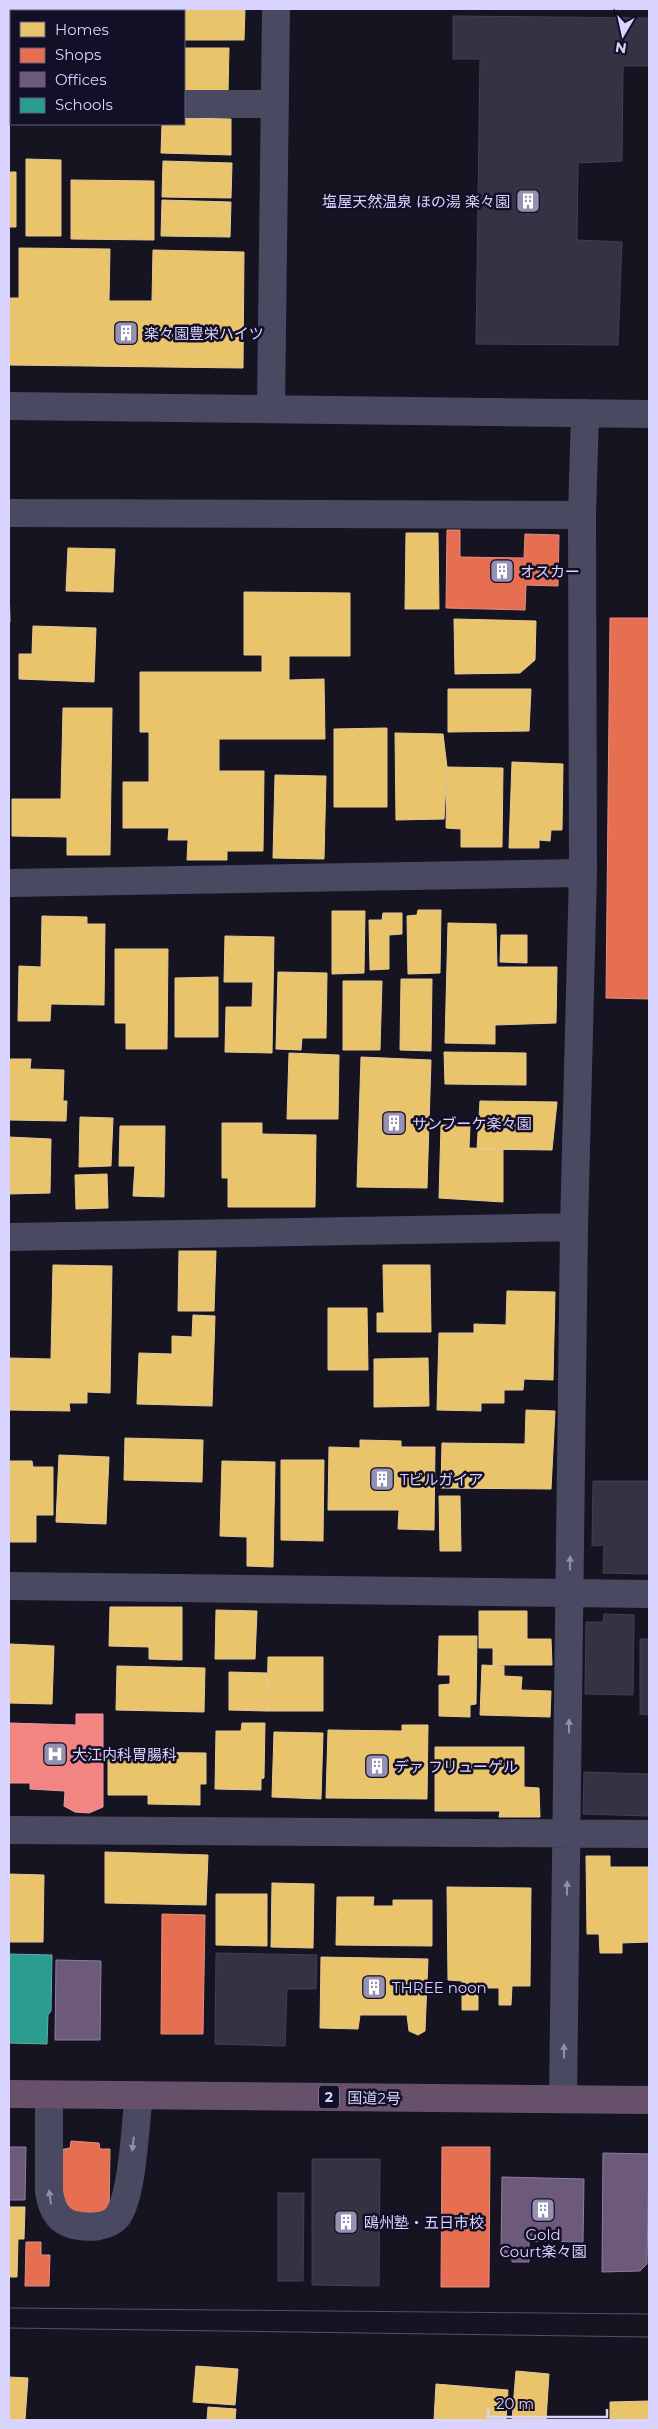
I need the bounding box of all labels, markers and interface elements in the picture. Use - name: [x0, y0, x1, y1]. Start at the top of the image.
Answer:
- legend: [10, 10, 185, 125]
- north arrow: [598, 10, 648, 60]
- text: Homes: [55, 20, 109, 39]
- text: N: [614, 38, 628, 58]
- text: Shops: [55, 45, 101, 64]
- text: Offices: [55, 70, 107, 89]
- text: Schools: [55, 95, 113, 114]
- building icon: 塩屋天然温泉 ほの湯 楽々園: [515, 188, 541, 214]
- place label: 塩屋天然温泉 ほの湯 楽々園: [322, 192, 510, 211]
- building icon: 楽々園豊栄ハイツ: [113, 320, 139, 346]
- place label: 楽々園豊栄ハイツ: [144, 324, 264, 343]
- building icon: オスカー: [489, 558, 515, 584]
- place label: オスカー: [520, 562, 580, 581]
- building icon: サンブーケ楽々園: [381, 1110, 407, 1136]
- place label: サンブーケ楽々園: [412, 1114, 532, 1133]
- building icon: Tビルガイア: [369, 1466, 395, 1492]
- place label: Tビルガイア: [400, 1470, 483, 1489]
- one-way arrow: [567, 1555, 575, 1571]
- one-way arrow: [565, 1718, 573, 1734]
- hospital icon: 大江内科胃腸科: [42, 1741, 68, 1767]
- place label: 大江内科胃腸科: [72, 1745, 177, 1764]
- building icon: デァ フリューゲル: [364, 1753, 390, 1779]
- place label: デァ フリューゲル: [394, 1757, 518, 1776]
- one-way arrow: [563, 1880, 571, 1896]
- building icon: THREE noon: [361, 1974, 387, 2000]
- place label: THREE noon: [392, 1978, 487, 1997]
- one-way arrow: [560, 2042, 568, 2058]
- road number: 2: [319, 2086, 339, 2108]
- street label: 国道2号: [347, 2088, 401, 2108]
- one-way arrow: [129, 2136, 137, 2152]
- one-way arrow: [46, 2188, 54, 2204]
- building icon: Gold Court楽々園: [530, 2197, 556, 2223]
- building icon: 鴎州塾・五日市校: [333, 2209, 359, 2235]
- place label: 鴎州塾・五日市校: [364, 2213, 484, 2232]
- place label: Gold Court楽々園: [499, 2225, 587, 2261]
- scale bar: [488, 2386, 607, 2418]
- text: 20 m: [496, 2394, 534, 2413]

